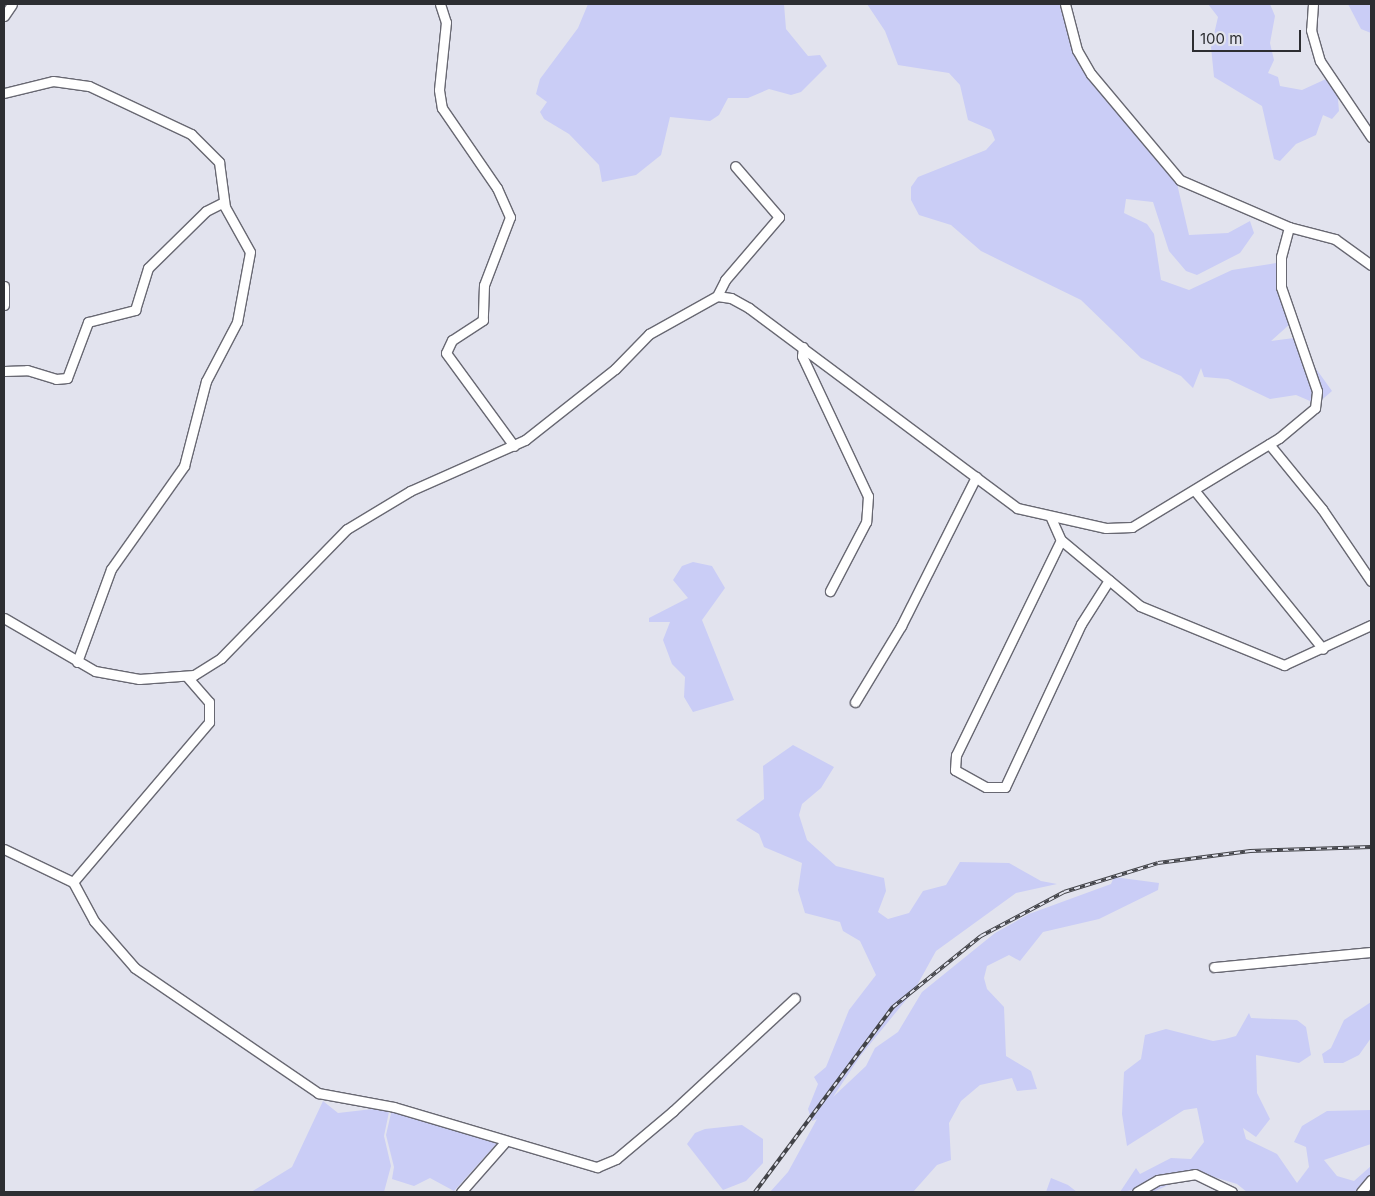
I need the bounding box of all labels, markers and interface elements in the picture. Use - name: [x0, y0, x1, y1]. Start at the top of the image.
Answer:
- scale bar: [1195, 20, 1304, 52]
- text: 100 m: [1200, 29, 1242, 48]

